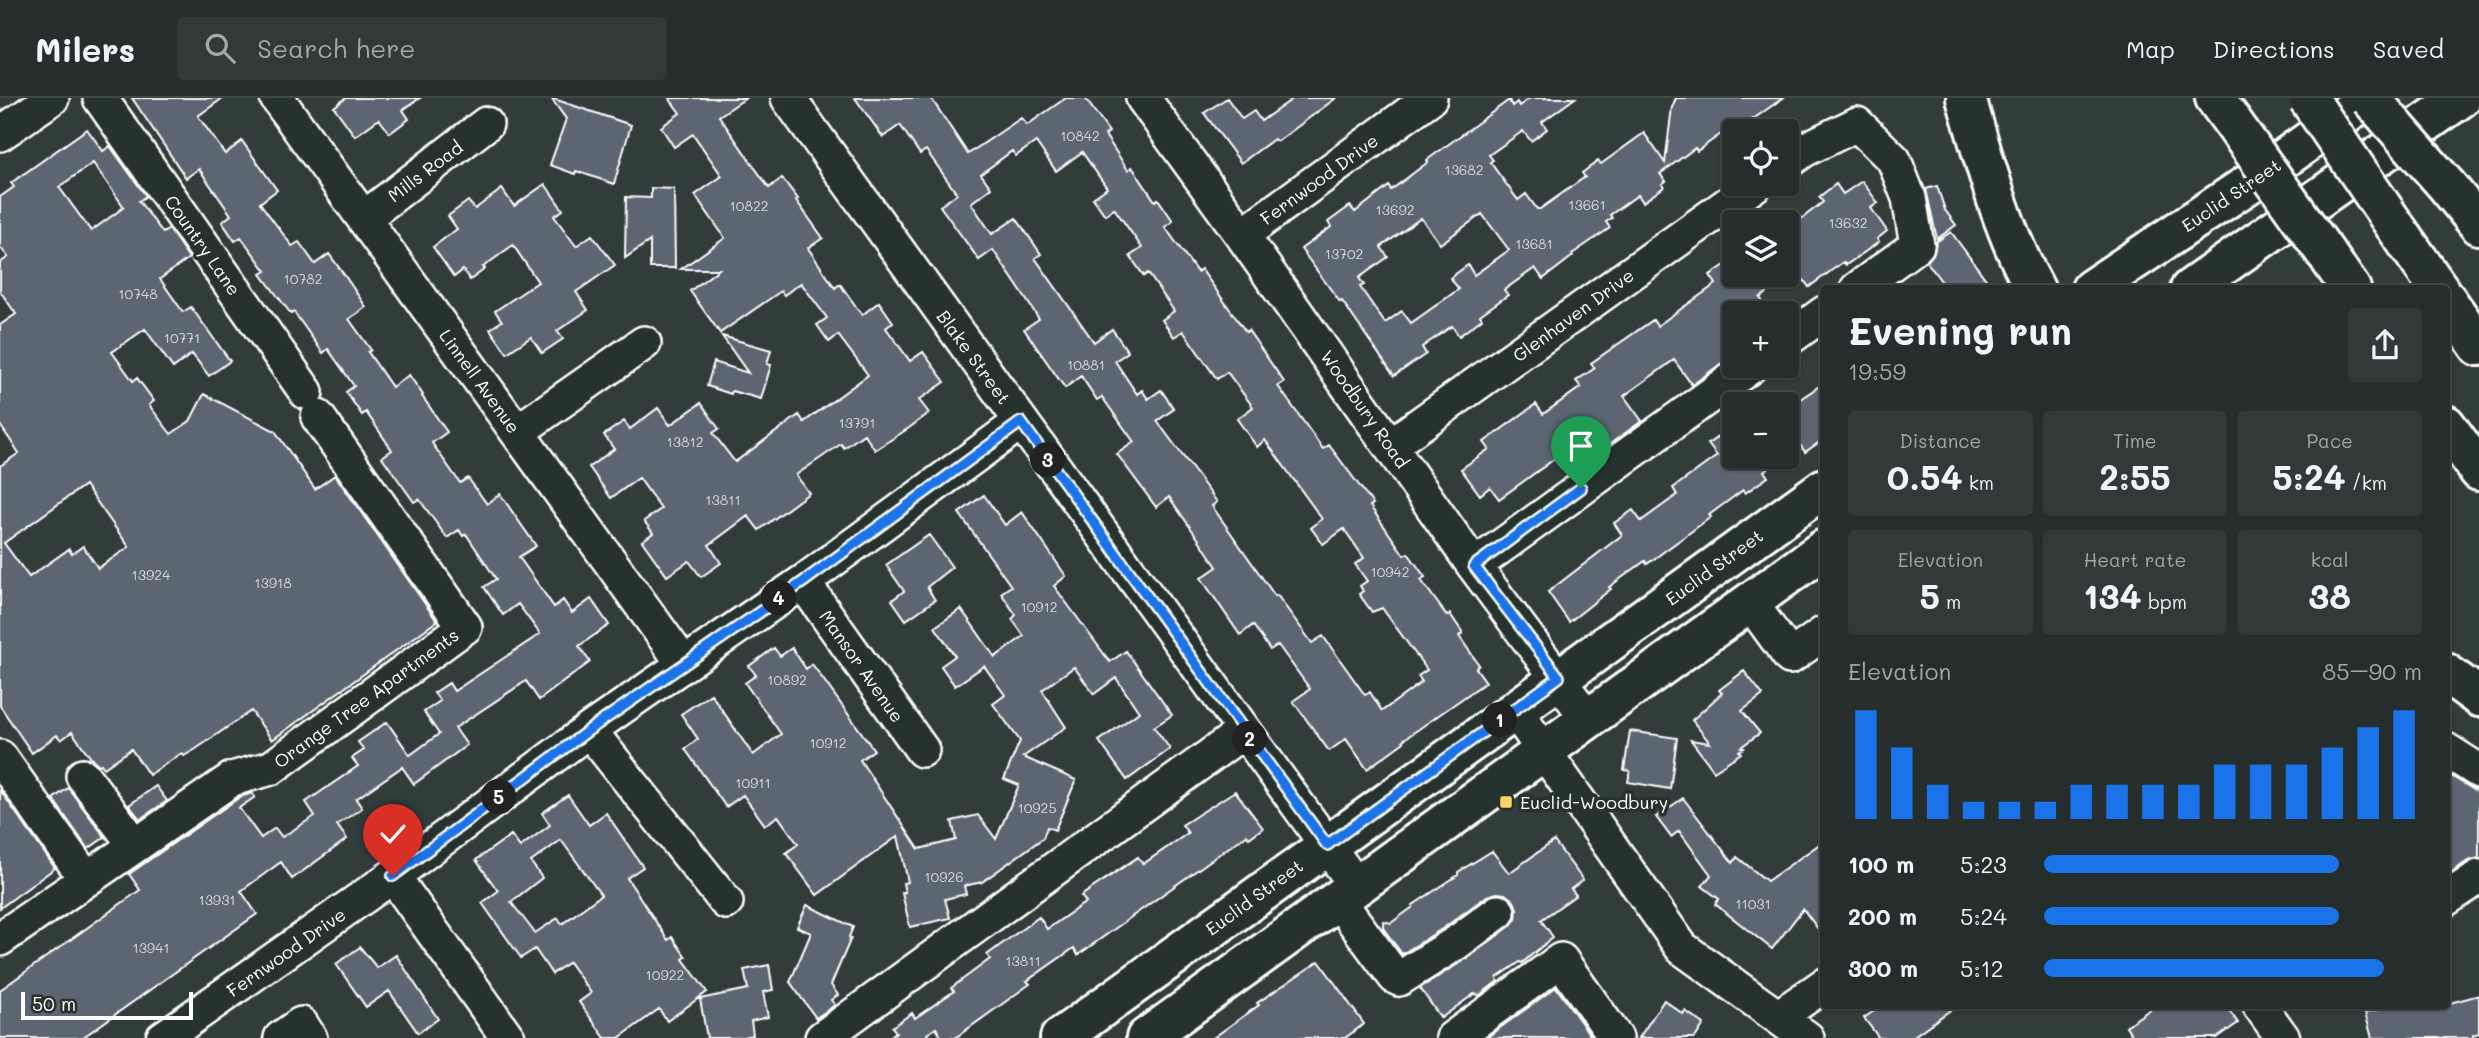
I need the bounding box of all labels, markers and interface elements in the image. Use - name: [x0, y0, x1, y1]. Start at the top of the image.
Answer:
- search box: [177, 17, 667, 80]
- text: Milers: [35, 27, 135, 70]
- icon: search: [201, 29, 239, 67]
- text: Search here: [257, 31, 415, 65]
- text: Map: [2126, 33, 2175, 64]
- text: Directions: [2213, 33, 2335, 64]
- text: Saved: [2373, 33, 2444, 64]
- map controls: [1722, 119, 1799, 469]
- button: locate: [1722, 119, 1799, 196]
- house number: 10842: [1060, 126, 1100, 145]
- street label: Fernwood Drive: [1255, 128, 1383, 230]
- street label: Mills Road: [383, 135, 467, 207]
- street label: Euclid Street: [2177, 153, 2285, 237]
- house number: 13682: [1444, 160, 1484, 179]
- street label: Country Lane: [160, 190, 246, 300]
- house number: 13661: [1568, 195, 1606, 214]
- house number: 10822: [730, 196, 768, 215]
- house number: 13692: [1376, 200, 1415, 219]
- button: layers: [1722, 210, 1799, 287]
- house number: 13632: [1829, 213, 1867, 232]
- house number: 13681: [1515, 234, 1553, 253]
- house number: 13702: [1325, 244, 1363, 263]
- street label: Glenhaven Drive: [1508, 263, 1638, 367]
- house number: 10782: [284, 269, 322, 288]
- house number: 10748: [118, 284, 158, 303]
- button: +: [1722, 301, 1799, 378]
- street label: Blake Street: [932, 305, 1016, 409]
- text: Evening run: [1848, 305, 2072, 355]
- button: share: [2348, 308, 2422, 382]
- street label: Linnell Avenue: [434, 324, 526, 438]
- house number: 10771: [164, 328, 200, 347]
- street label: Woodbury Road: [1315, 345, 1415, 473]
- house number: 10881: [1067, 355, 1105, 374]
- text: 19:59: [1848, 356, 1906, 386]
- button: −: [1722, 392, 1799, 469]
- house number: 13791: [839, 413, 875, 432]
- pin: [1551, 416, 1611, 488]
- icon: arrive: [1562, 427, 1600, 465]
- text: Distance: [1899, 428, 1981, 453]
- text: Time: [2113, 428, 2157, 453]
- text: Pace: [2306, 428, 2353, 453]
- house number: 13812: [667, 432, 704, 451]
- pin: 3: [1030, 442, 1066, 478]
- text: 3: [1042, 447, 1053, 472]
- text: 0.54: [1887, 453, 1963, 499]
- text: 2:55: [2099, 453, 2171, 499]
- text: 5:24: [2272, 453, 2346, 499]
- text: km: [1963, 470, 1994, 495]
- text: /km: [2346, 470, 2387, 495]
- house number: 13811: [705, 490, 741, 509]
- street label: Euclid Street: [1660, 523, 1768, 611]
- text: Elevation: [1898, 547, 1983, 572]
- text: Heart rate: [2084, 547, 2186, 572]
- text: kcal: [2311, 547, 2349, 572]
- house number: 10942: [1370, 562, 1410, 581]
- house number: 13924: [132, 565, 171, 584]
- text: 5: [1919, 572, 1940, 618]
- text: 134: [2083, 572, 2142, 618]
- text: 38: [2308, 572, 2351, 618]
- house number: 13918: [254, 573, 292, 592]
- pin: 4: [762, 580, 796, 616]
- text: 4: [772, 585, 785, 610]
- text: m: [1940, 589, 1961, 614]
- text: bpm: [2142, 589, 2187, 614]
- house number: 10912: [1020, 597, 1058, 616]
- street label: Mansor Avenue: [814, 605, 910, 727]
- street label: Orange Tree Apartments: [269, 623, 463, 773]
- text: Elevation: [1848, 656, 1951, 686]
- text: 85–90 m: [2322, 656, 2422, 686]
- house number: 10892: [767, 670, 807, 689]
- pin: 1: [1482, 702, 1518, 738]
- text: 1: [1495, 707, 1504, 732]
- pin: 2: [1232, 722, 1268, 756]
- text: 2: [1244, 726, 1255, 751]
- house number: 10912: [809, 733, 847, 752]
- house number: 10911: [735, 773, 771, 792]
- pin: 5: [482, 780, 516, 814]
- text: 5: [493, 784, 504, 809]
- place label: Euclid-Woodbury: [1520, 790, 1668, 814]
- marker: Euclid-Woodbury: [1498, 794, 1514, 810]
- house number: 10925: [1017, 798, 1057, 817]
- pin: [363, 804, 423, 876]
- icon: check: [374, 815, 412, 853]
- text: 100 m: [1848, 849, 1914, 879]
- text: 5:23: [1960, 849, 2007, 879]
- street label: Euclid Street: [1200, 853, 1308, 941]
- house number: 10926: [924, 867, 964, 886]
- house number: 13931: [198, 890, 236, 909]
- house number: 11031: [1735, 894, 1771, 913]
- text: 200 m: [1848, 901, 1917, 931]
- text: 5:24: [1960, 901, 2007, 931]
- street label: Fernwood Drive: [222, 902, 350, 1002]
- house number: 13941: [132, 938, 170, 957]
- house number: 13811: [1005, 951, 1041, 970]
- text: 300 m: [1848, 953, 1918, 983]
- text: 5:12: [1960, 953, 2004, 983]
- house number: 10922: [646, 965, 684, 984]
- scale bar: [21, 989, 192, 1021]
- text: 50 m: [32, 991, 76, 1016]

